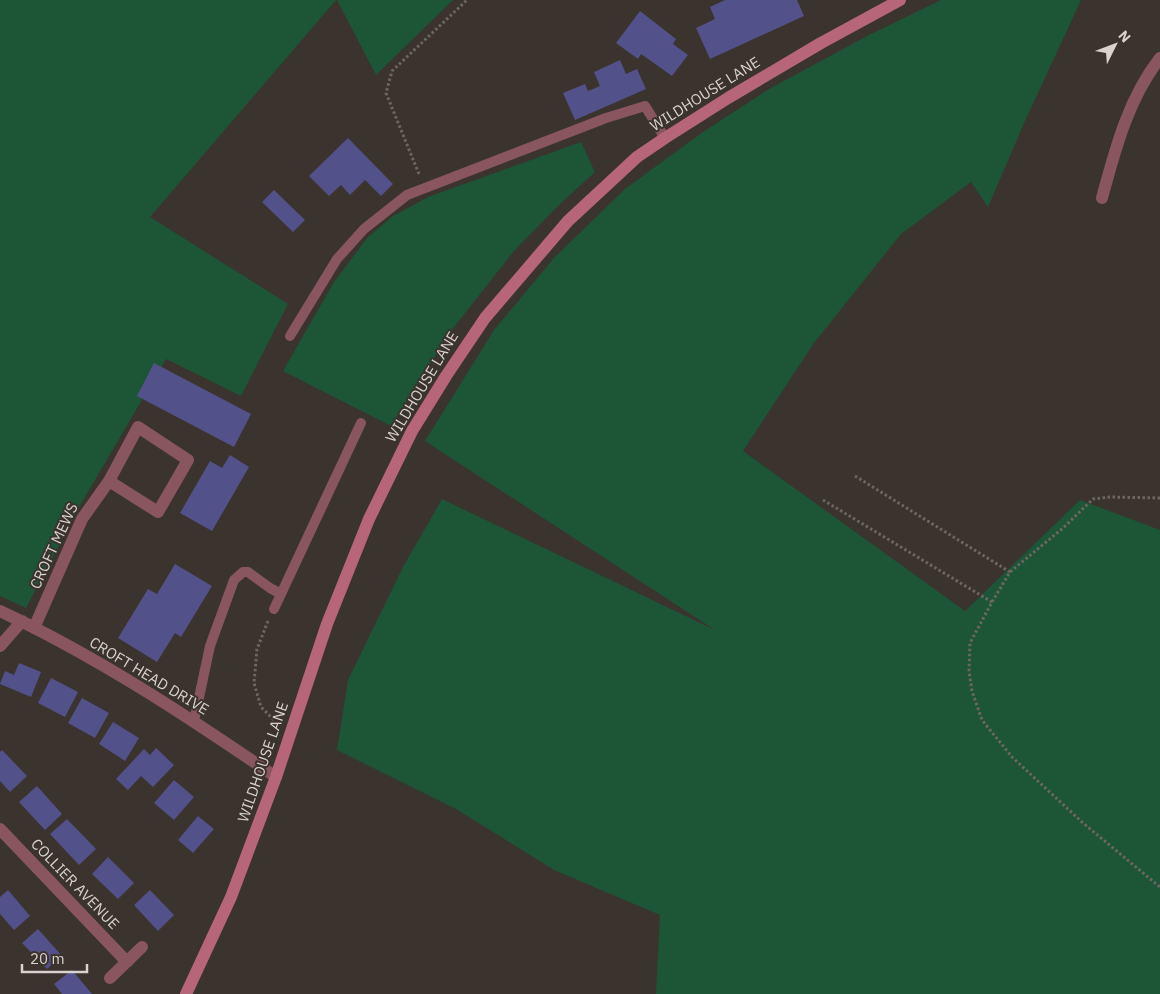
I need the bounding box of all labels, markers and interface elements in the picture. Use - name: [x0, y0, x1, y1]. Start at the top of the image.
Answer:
- north arrow: [1090, 20, 1140, 70]
- text: N: [1115, 27, 1135, 46]
- street label: WILDHOUSE LANE: [646, 52, 763, 135]
- street label: WILDHOUSE LANE: [381, 328, 462, 446]
- street label: CROFT MEWS: [25, 500, 82, 592]
- street label: CROFT HEAD DRIVE: [86, 632, 212, 719]
- street label: WILDHOUSE LANE: [233, 699, 292, 825]
- street label: COLLIER AVENUE: [27, 834, 124, 933]
- scale bar: [22, 942, 88, 974]
- text: 20 m: [30, 949, 65, 968]

